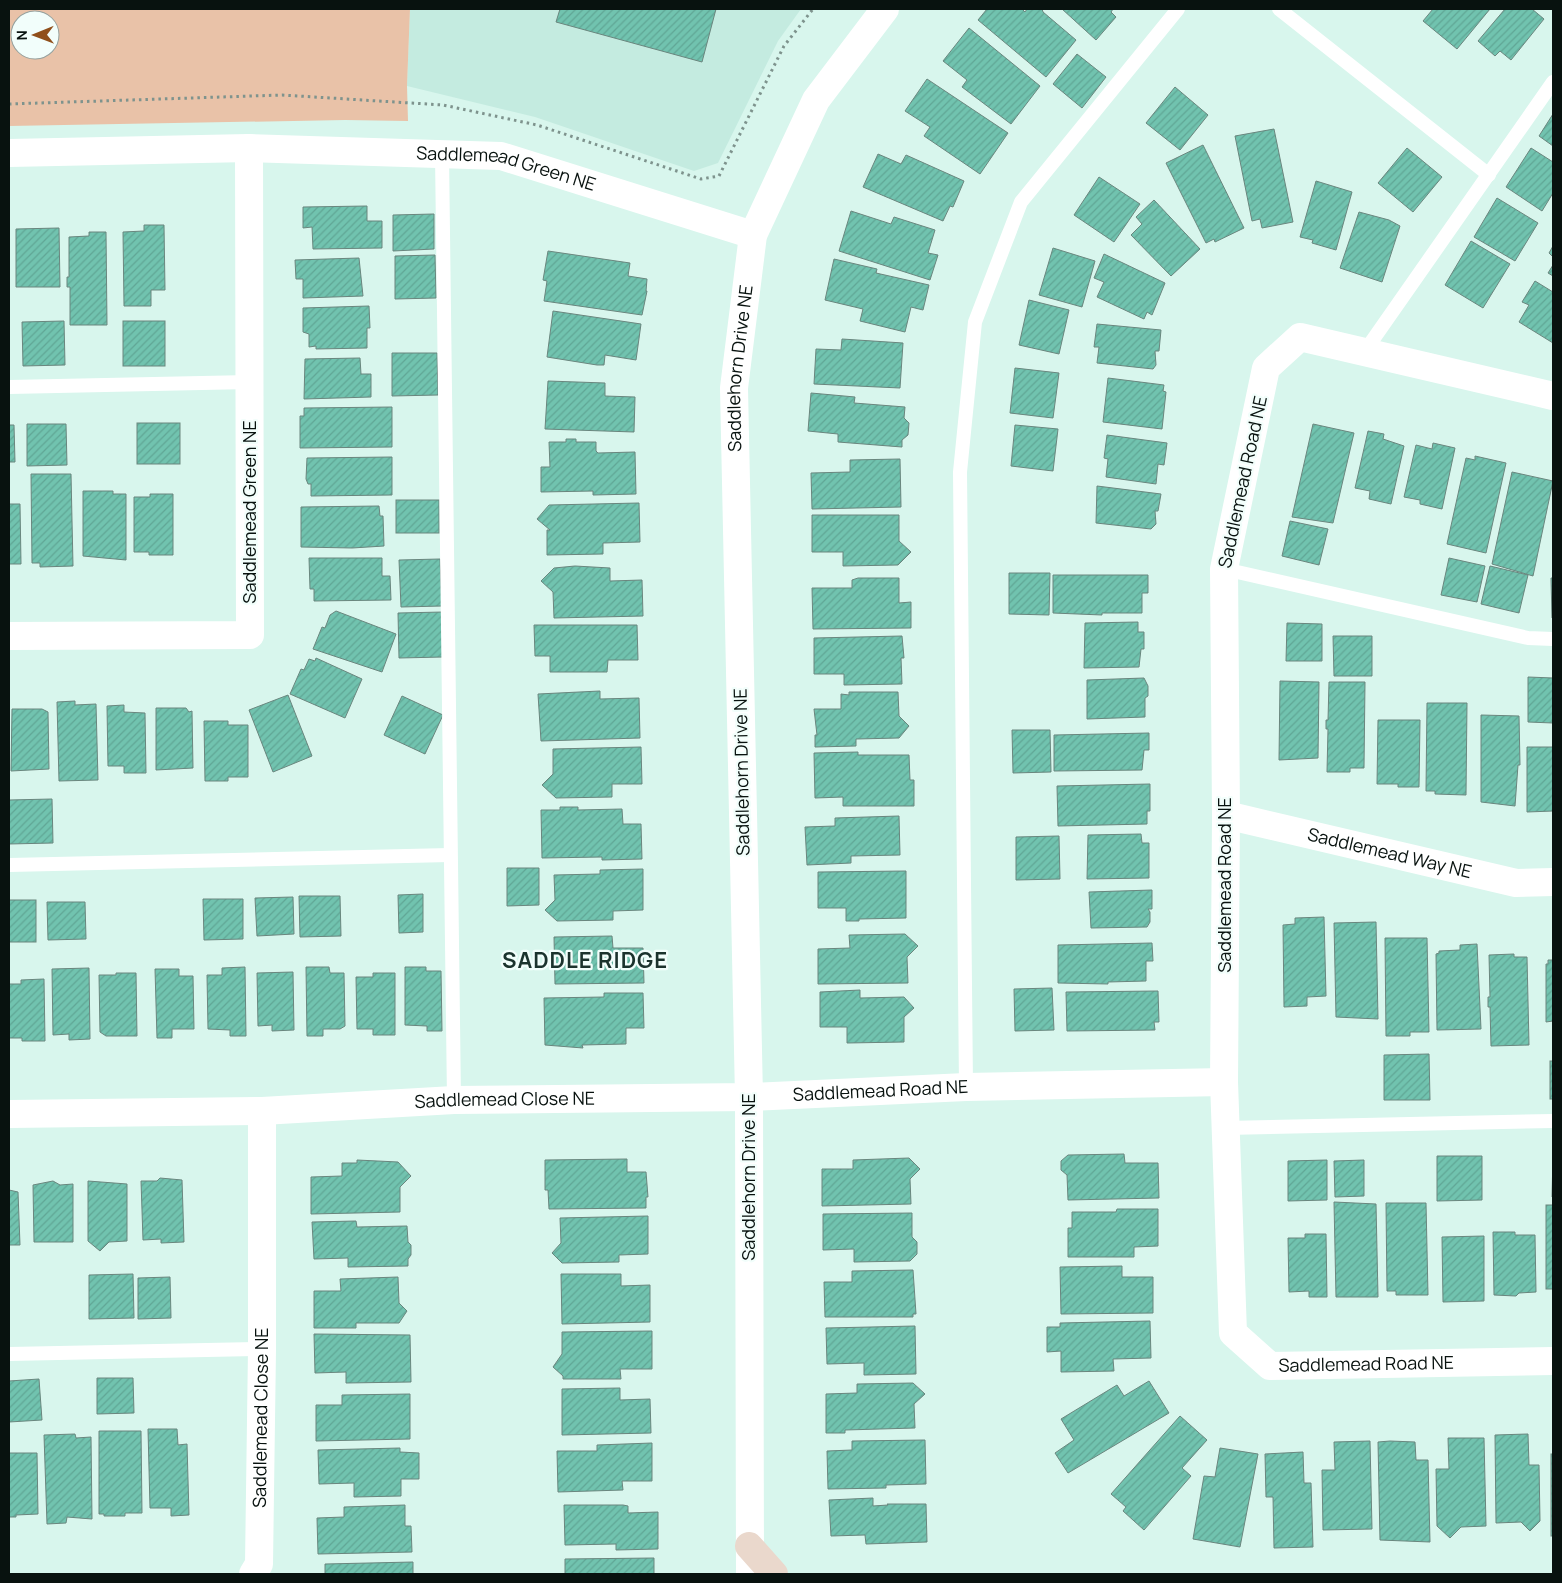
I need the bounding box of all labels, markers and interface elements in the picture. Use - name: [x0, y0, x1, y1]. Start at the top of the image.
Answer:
- north arrow: [10, 10, 60, 60]
- text: N: [12, 30, 31, 40]
- street label: Saddlemead Green NE: [416, 140, 599, 196]
- street label: Saddlehorn Drive NE: [721, 284, 758, 452]
- street label: Saddlemead Road NE: [1212, 393, 1272, 570]
- street label: Saddlemead Green NE: [237, 420, 261, 604]
- street label: Saddlehorn Drive NE: [728, 688, 754, 856]
- street label: Saddlemead Road NE: [1212, 797, 1236, 973]
- street label: Saddlemead Way NE: [1305, 822, 1474, 883]
- district label: SADDLE RIDGE: [502, 945, 668, 975]
- street label: Saddlemead Road NE: [792, 1074, 969, 1106]
- street label: Saddlemead Close NE: [414, 1086, 595, 1113]
- street label: Saddlehorn Drive NE: [736, 1093, 760, 1261]
- street label: Saddlemead Close NE: [247, 1327, 273, 1508]
- street label: Saddlemead Road NE: [1278, 1350, 1454, 1377]

